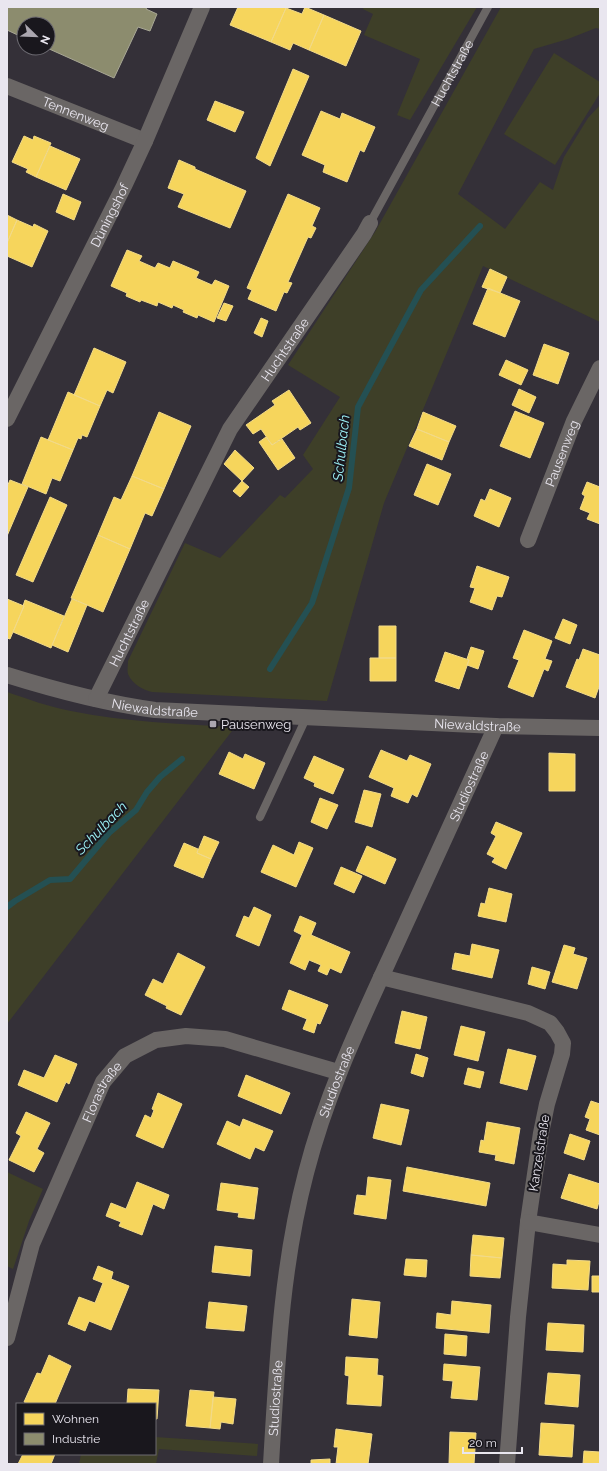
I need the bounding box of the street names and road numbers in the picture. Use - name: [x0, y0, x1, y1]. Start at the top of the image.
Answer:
- street label: Huchtstraße: [428, 37, 476, 109]
- street label: Tennenweg: [40, 93, 111, 133]
- street label: Düningshof: [87, 180, 132, 249]
- street label: Huchtstraße: [258, 315, 312, 384]
- street label: Pausenweg: [542, 418, 581, 489]
- street label: Huchtstraße: [106, 596, 152, 669]
- street label: Niewaldstraße: [111, 695, 199, 720]
- street label: Niewaldstraße: [434, 716, 521, 734]
- street label: Studiostraße: [446, 748, 491, 823]
- street label: Studiostraße: [316, 1043, 357, 1119]
- street label: Florastraße: [79, 1058, 125, 1124]
- street label: Kanzelstraße: [526, 1113, 553, 1192]
- street label: Studiostraße: [265, 1359, 285, 1436]

